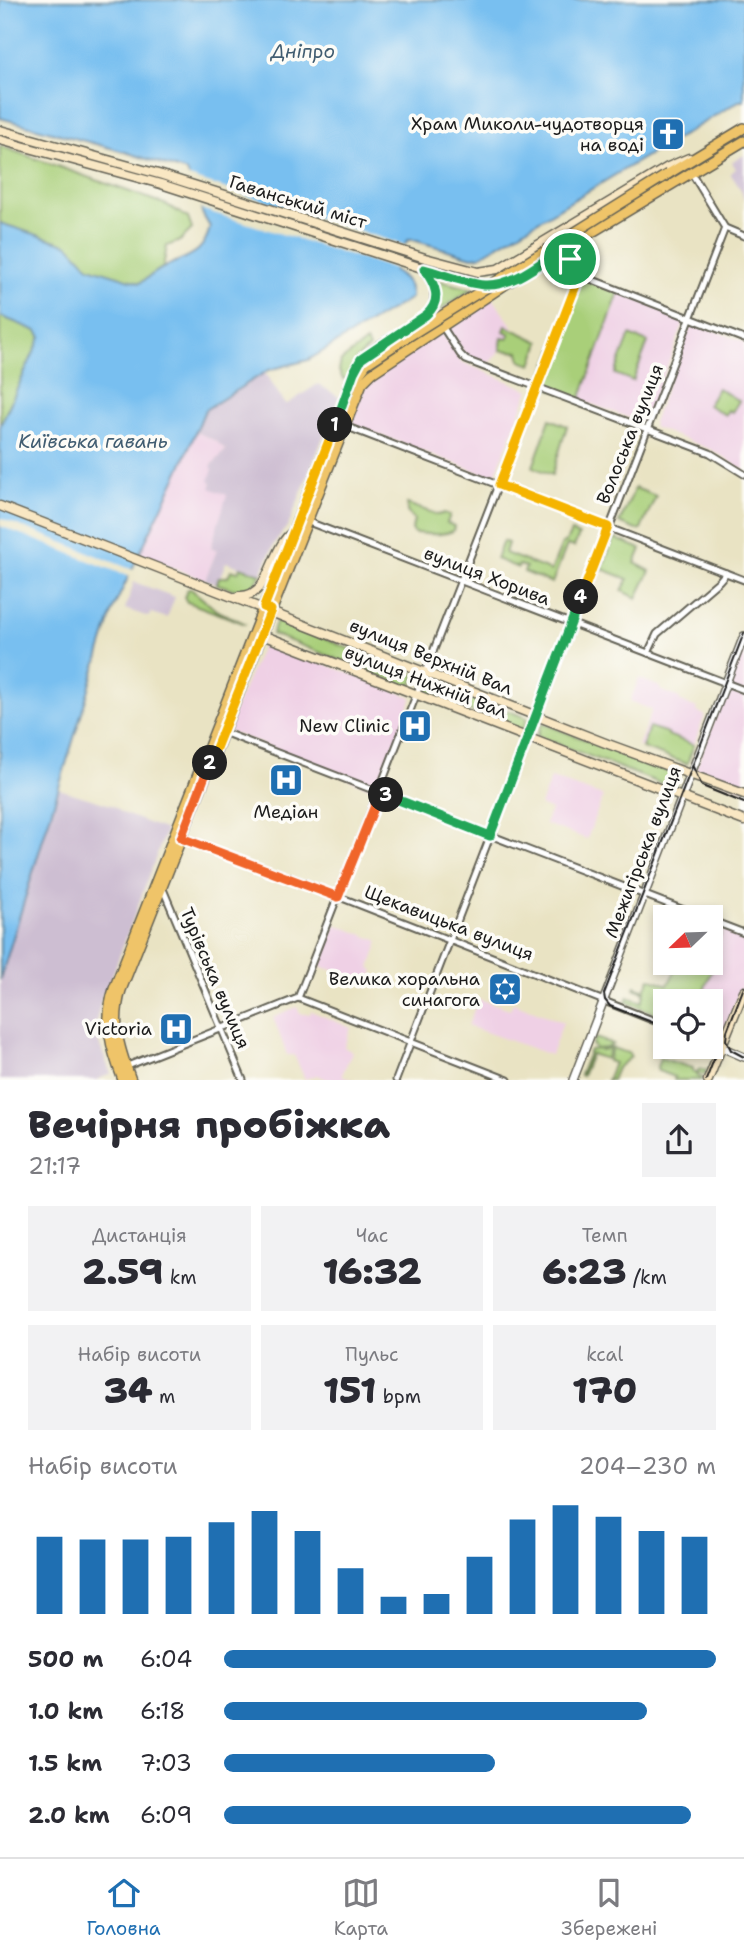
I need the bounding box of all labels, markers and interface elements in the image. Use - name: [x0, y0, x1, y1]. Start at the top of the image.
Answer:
- water label: Дніпро: [270, 39, 335, 64]
- place label: Храм Миколи-чудотворця на воді: [411, 112, 644, 157]
- church icon: Храм Миколи-чудотворця на воді: [649, 115, 687, 153]
- street label: Гаванський міст: [226, 170, 371, 235]
- pin: [540, 229, 600, 289]
- icon: arrive: [551, 240, 589, 278]
- street label: Волоська вулиця: [591, 360, 669, 508]
- pin: 1: [318, 408, 352, 442]
- text: 1: [330, 412, 339, 437]
- water label: Київська гавань: [18, 429, 168, 454]
- street label: вулиця Хорива: [421, 541, 553, 611]
- pin: 4: [564, 580, 598, 614]
- text: 4: [574, 584, 587, 609]
- street label: вулиця Верхній Вал: [346, 613, 516, 701]
- street label: вулиця Нижній Вал: [341, 640, 511, 724]
- hospital icon: New Clinic: [396, 707, 434, 745]
- place label: New Clinic: [299, 714, 390, 738]
- pin: 2: [192, 746, 228, 780]
- text: 2: [203, 750, 216, 775]
- hospital icon: Медіан: [267, 761, 305, 799]
- street label: Межигірська вулиця: [599, 763, 687, 941]
- pin: 3: [368, 778, 404, 812]
- text: 3: [379, 782, 392, 807]
- place label: Медіан: [254, 800, 318, 824]
- street label: Щекавицька вулиця: [361, 880, 537, 966]
- street label: Турівська вулиця: [174, 904, 256, 1052]
- north arrow: [653, 905, 723, 975]
- map controls: [653, 905, 723, 1059]
- place label: Велика хоральна синагога: [329, 967, 480, 1012]
- synagogue icon: Велика хоральна синагога: [486, 970, 524, 1008]
- button: locate: [653, 989, 723, 1059]
- hospital icon: Victoria: [157, 1010, 195, 1048]
- place label: Victoria: [85, 1017, 152, 1041]
- text: Вечірня пробіжка: [28, 1099, 390, 1150]
- button: share: [642, 1103, 716, 1177]
- text: 21:17: [28, 1151, 81, 1181]
- text: Дистанція: [92, 1223, 187, 1248]
- text: Час: [356, 1223, 388, 1248]
- text: Темп: [582, 1223, 628, 1248]
- text: 2.59: [82, 1248, 163, 1295]
- text: 16:32: [322, 1248, 422, 1295]
- text: 6:23: [542, 1248, 627, 1295]
- text: km: [163, 1265, 197, 1290]
- text: /km: [627, 1265, 667, 1290]
- text: Набір висоти: [78, 1342, 201, 1367]
- text: Пульс: [345, 1342, 399, 1367]
- text: kcal: [586, 1342, 623, 1367]
- text: 34: [103, 1367, 152, 1414]
- text: 151: [323, 1367, 376, 1414]
- text: 170: [572, 1367, 637, 1414]
- text: m: [152, 1384, 175, 1409]
- text: bpm: [376, 1384, 421, 1409]
- text: Набір висоти: [28, 1451, 178, 1481]
- text: 204–230 m: [579, 1451, 716, 1481]
- text: 500 m: [28, 1644, 103, 1674]
- text: 6:04: [140, 1644, 192, 1674]
- text: 1.0 km: [28, 1696, 103, 1726]
- text: 6:18: [140, 1696, 185, 1726]
- text: 1.5 km: [28, 1748, 102, 1778]
- text: 7:03: [140, 1748, 192, 1778]
- text: 2.0 km: [28, 1800, 110, 1830]
- text: 6:09: [140, 1800, 192, 1830]
- tab: Головна: [87, 1874, 161, 1941]
- tab: Карта: [334, 1874, 388, 1941]
- tab: Збережені: [561, 1874, 657, 1941]

